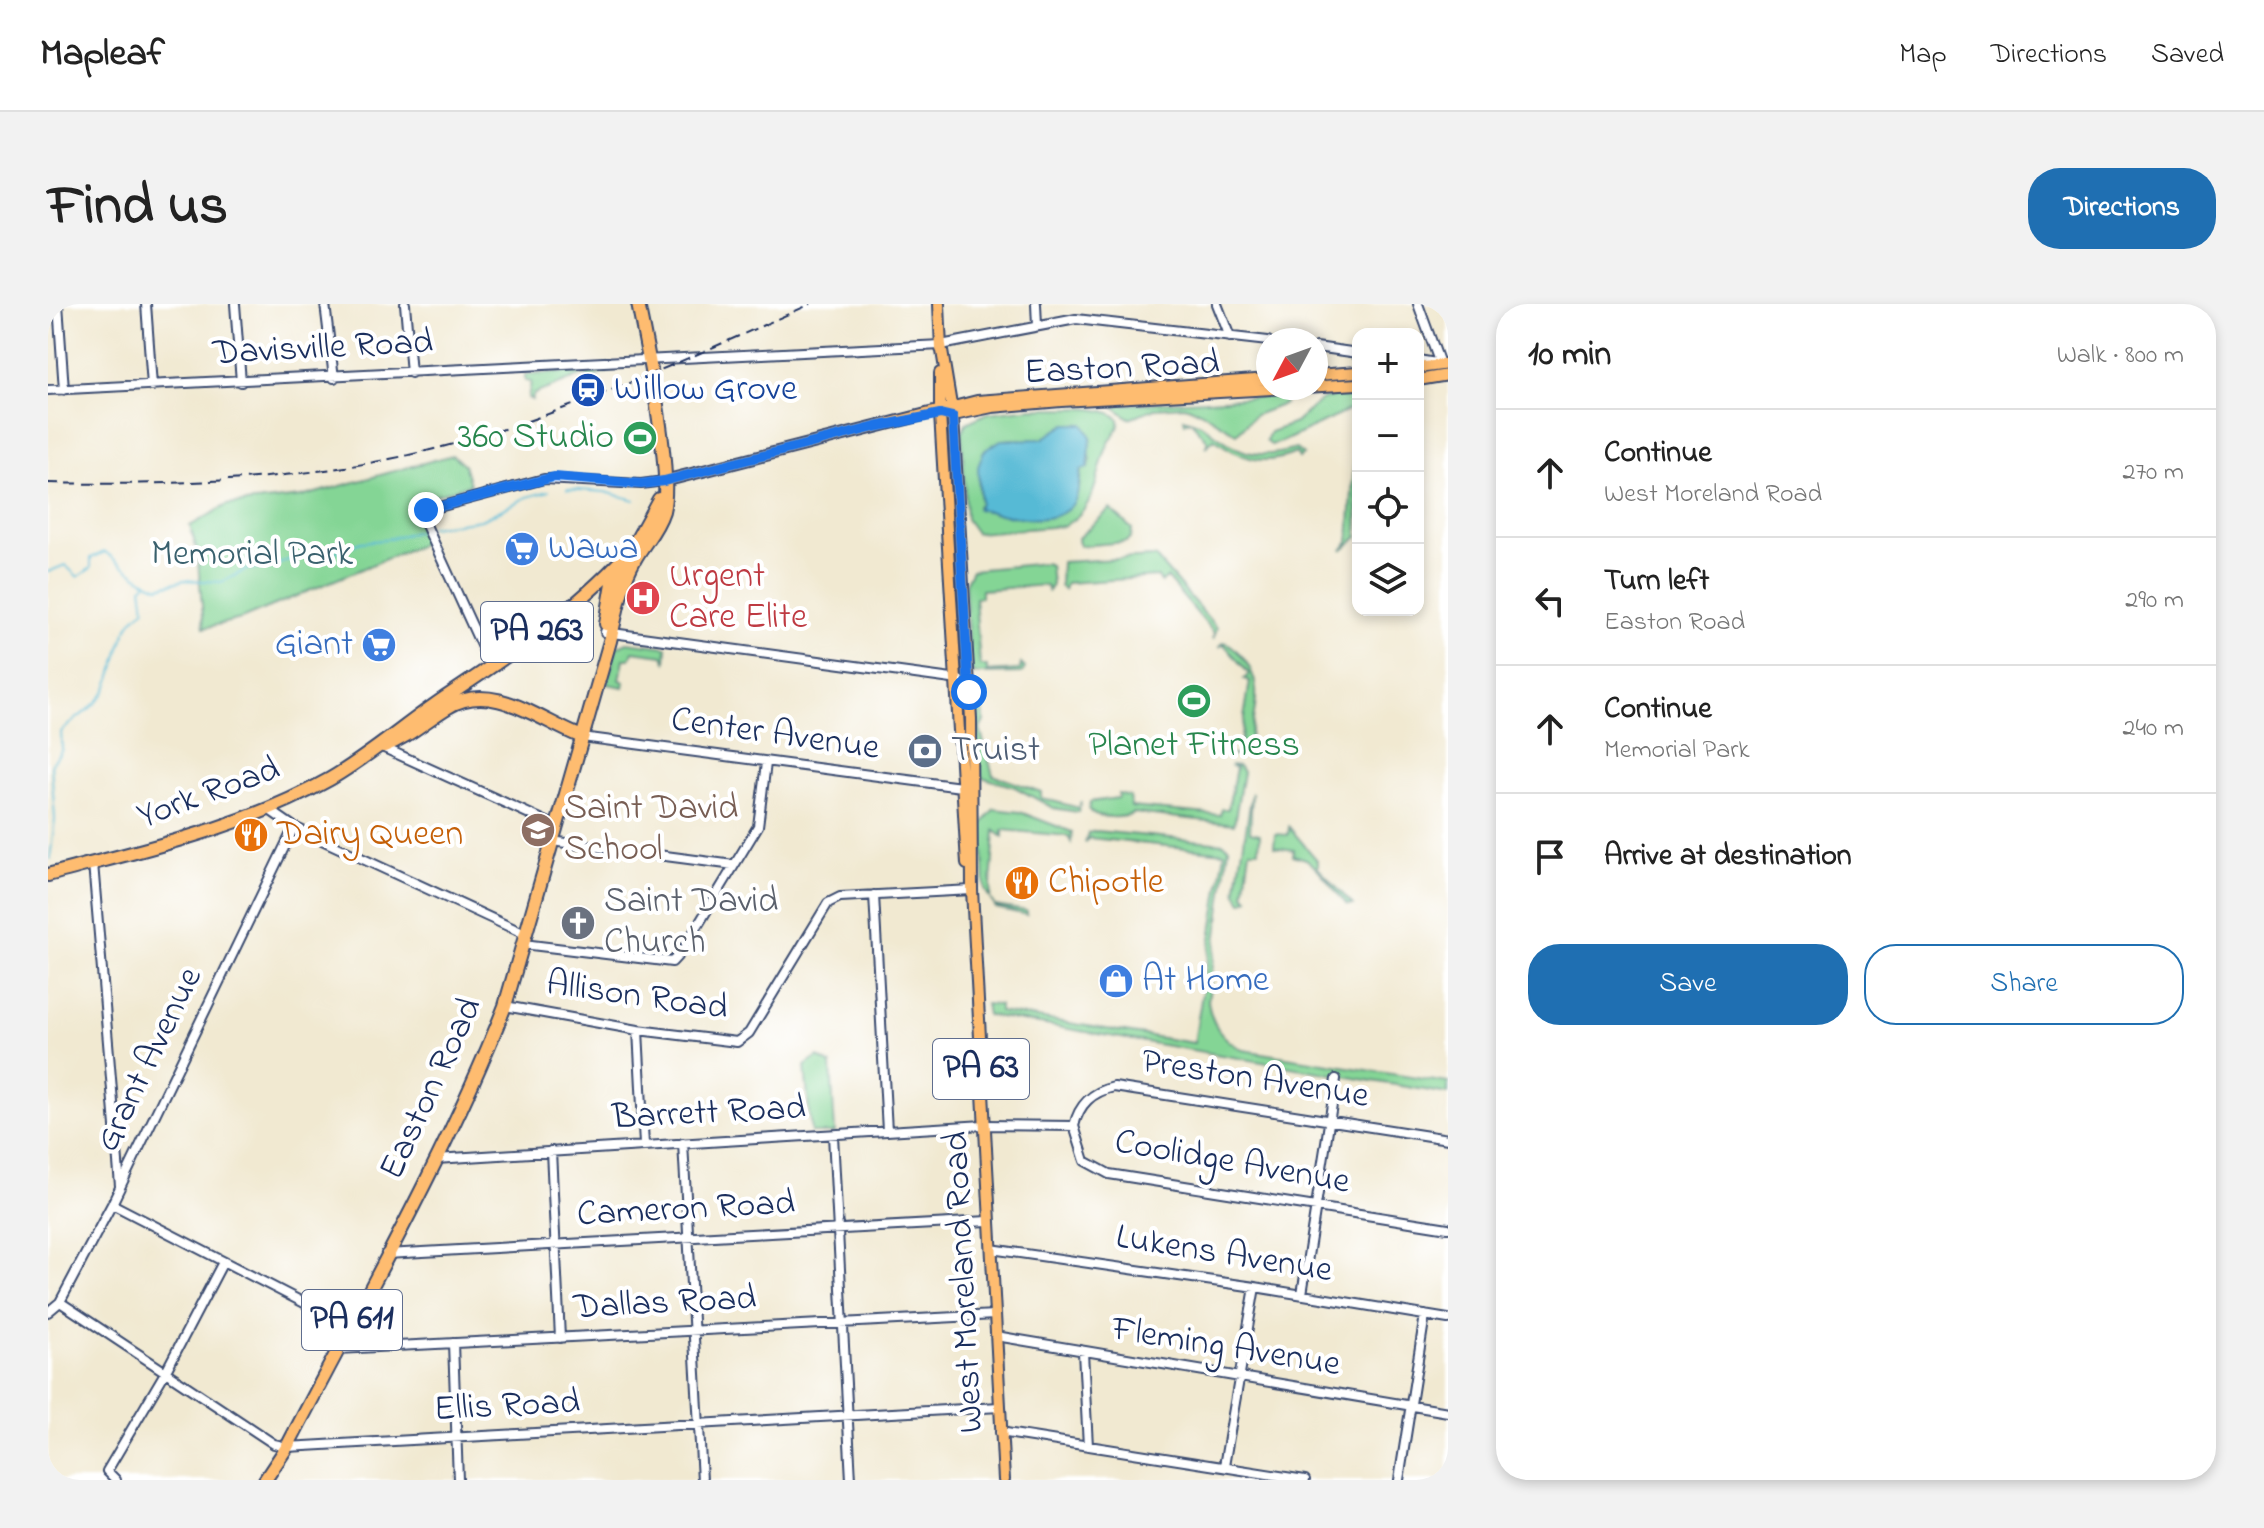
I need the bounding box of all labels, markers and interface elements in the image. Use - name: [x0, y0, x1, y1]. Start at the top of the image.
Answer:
- text: Mapleaf: [40, 27, 165, 83]
- text: Map: [1899, 35, 1947, 76]
- text: Directions: [1991, 35, 2107, 76]
- text: Saved: [2151, 35, 2224, 76]
- text: Find us: [48, 168, 228, 249]
- button: Directions: [2028, 168, 2216, 249]
- street label: Davisville Road: [211, 317, 434, 381]
- north arrow: [1256, 328, 1328, 400]
- map controls: [1352, 328, 1424, 616]
- button: +: [1352, 328, 1424, 400]
- text: 10 min: [1528, 331, 1611, 381]
- street label: Easton Road: [1023, 337, 1221, 401]
- text: Walk · 800 m: [2057, 337, 2184, 375]
- place label: Willow Grove: [614, 364, 798, 417]
- station icon: Willow Grove: [569, 371, 607, 409]
- button: −: [1352, 400, 1424, 472]
- place label: 360 Studio: [458, 412, 614, 465]
- sports icon: 360 Studio: [621, 419, 659, 457]
- text: Continue: [1604, 432, 1712, 476]
- icon: ahead: [1528, 451, 1572, 495]
- text: 270 m: [2122, 454, 2184, 492]
- button: locate: [1352, 472, 1424, 544]
- text: West Moreland Road: [1604, 476, 1822, 514]
- route end: [408, 492, 444, 528]
- place label: Wawa: [548, 523, 638, 576]
- park label: Memorial Park: [151, 529, 353, 582]
- supermarket icon: Wawa: [503, 530, 541, 568]
- button: layers: [1352, 544, 1424, 616]
- place label: Urgent Care Elite: [669, 551, 808, 645]
- text: Turn left: [1604, 560, 1709, 604]
- hospital icon: Urgent Care Elite: [624, 579, 662, 617]
- icon: left: [1528, 579, 1572, 623]
- text: 290 m: [2125, 582, 2184, 620]
- road number: PA 263: [481, 602, 593, 662]
- text: Easton Road: [1604, 604, 1745, 642]
- place label: Giant: [275, 619, 353, 672]
- supermarket icon: Giant: [360, 626, 398, 664]
- route start: [951, 674, 987, 710]
- sports icon: Planet Fitness: [1175, 682, 1213, 720]
- text: Continue: [1604, 688, 1712, 732]
- street label: Center Avenue: [667, 694, 883, 776]
- icon: ahead: [1528, 707, 1572, 751]
- text: 240 m: [2122, 710, 2184, 748]
- place label: Planet Fitness: [1088, 720, 1300, 773]
- place label: Truist: [951, 725, 1040, 778]
- bank icon: Truist: [906, 732, 944, 770]
- text: Memorial Park: [1604, 732, 1750, 770]
- street label: York Road: [130, 744, 288, 844]
- place label: Saint David School: [564, 783, 738, 877]
- place label: Dairy Queen: [276, 809, 463, 862]
- school or university icon: Saint David School: [519, 811, 557, 849]
- restaurant icon: Dairy Queen: [232, 816, 270, 854]
- icon: arrive: [1528, 835, 1572, 879]
- text: Arrive at destination: [1604, 835, 1852, 879]
- place label: Chipotle: [1048, 857, 1165, 910]
- restaurant icon: Chipotle: [1003, 864, 1041, 902]
- place label: Saint David Church: [604, 876, 778, 970]
- church icon: Saint David Church: [559, 904, 597, 942]
- button: Save: [1528, 944, 1848, 1025]
- button: Share: [1864, 944, 2184, 1025]
- place label: At Home: [1142, 955, 1270, 1008]
- street label: Grant Avenue: [82, 958, 218, 1161]
- street label: Allison Road: [543, 958, 731, 1036]
- shop icon: At Home: [1097, 962, 1135, 1000]
- street label: Easton Road: [367, 989, 497, 1189]
- street label: Preston Avenue: [1138, 1036, 1373, 1124]
- road number: PA 63: [933, 1039, 1029, 1099]
- street label: Barrett Road: [610, 1082, 807, 1146]
- street label: Coolidge Avenue: [1110, 1116, 1355, 1210]
- street label: West Moreland Road: [931, 1130, 999, 1434]
- street label: Cameron Road: [576, 1178, 796, 1242]
- street label: Lukens Avenue: [1112, 1212, 1337, 1298]
- street label: Dallas Road: [571, 1273, 758, 1335]
- road number: PA 611: [302, 1290, 402, 1350]
- street label: Fleming Avenue: [1107, 1304, 1345, 1392]
- street label: Ellis Road: [433, 1377, 581, 1437]

